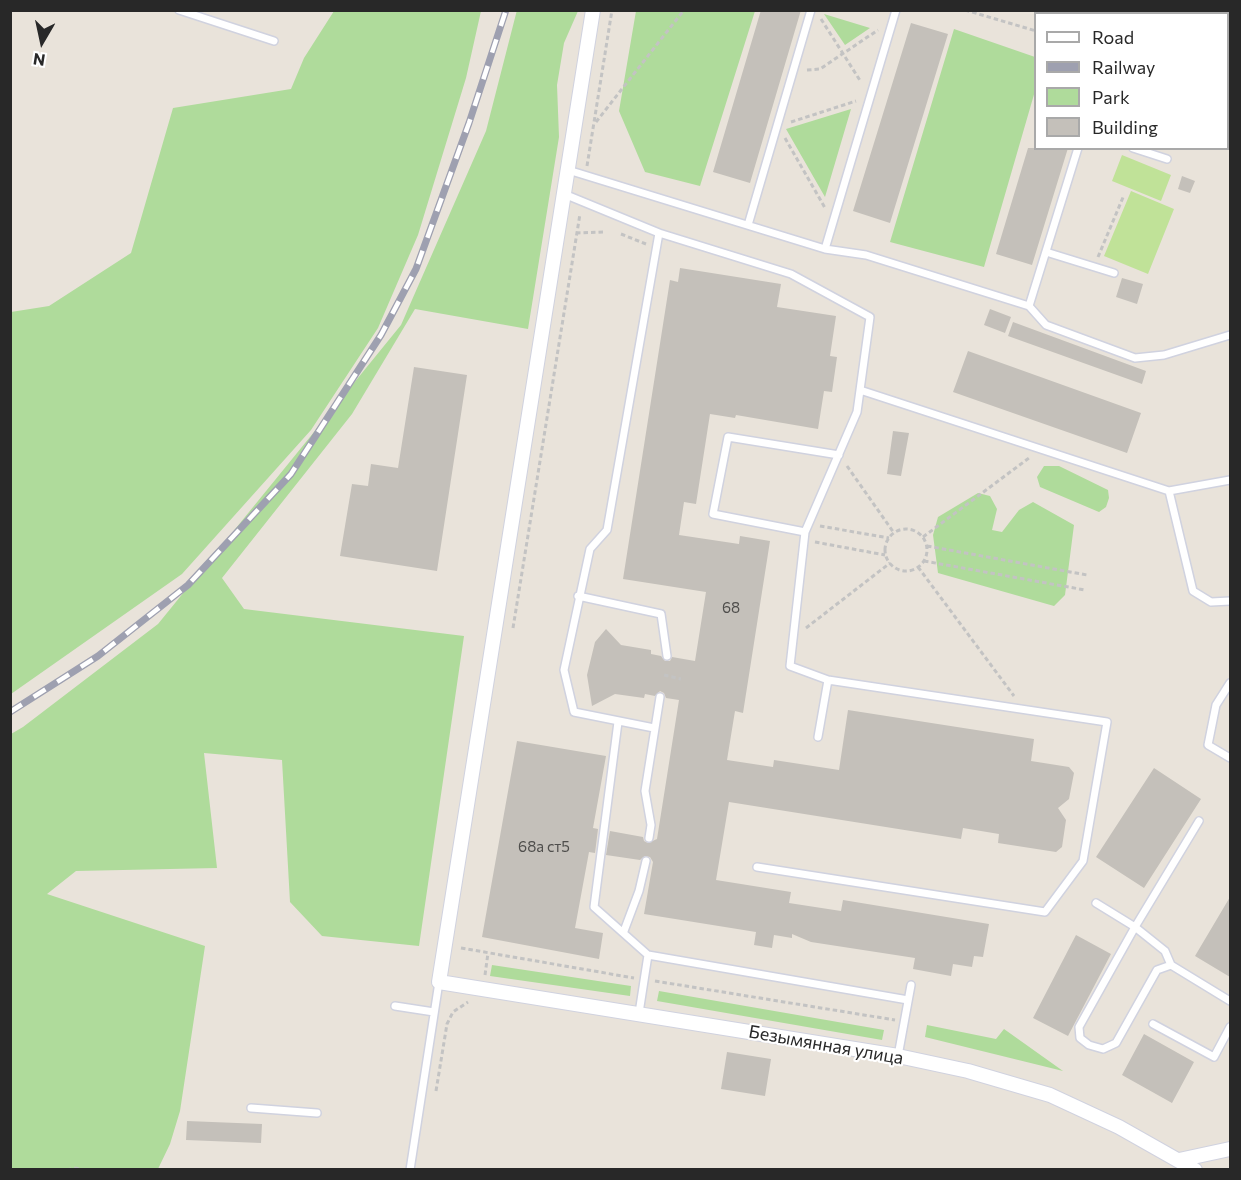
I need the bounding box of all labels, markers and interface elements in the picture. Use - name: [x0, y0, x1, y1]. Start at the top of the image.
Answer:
- north arrow: [12, 12, 72, 72]
- legend: [1034, 12, 1229, 150]
- text: Road: [1092, 26, 1134, 48]
- text: N: [32, 50, 47, 71]
- text: Railway: [1092, 56, 1155, 78]
- text: Park: [1092, 86, 1130, 108]
- text: Building: [1092, 116, 1158, 138]
- house number: 68: [722, 599, 740, 617]
- house number: 68а ст5: [518, 838, 570, 856]
- street label: Безымянная улица: [747, 1021, 905, 1069]

